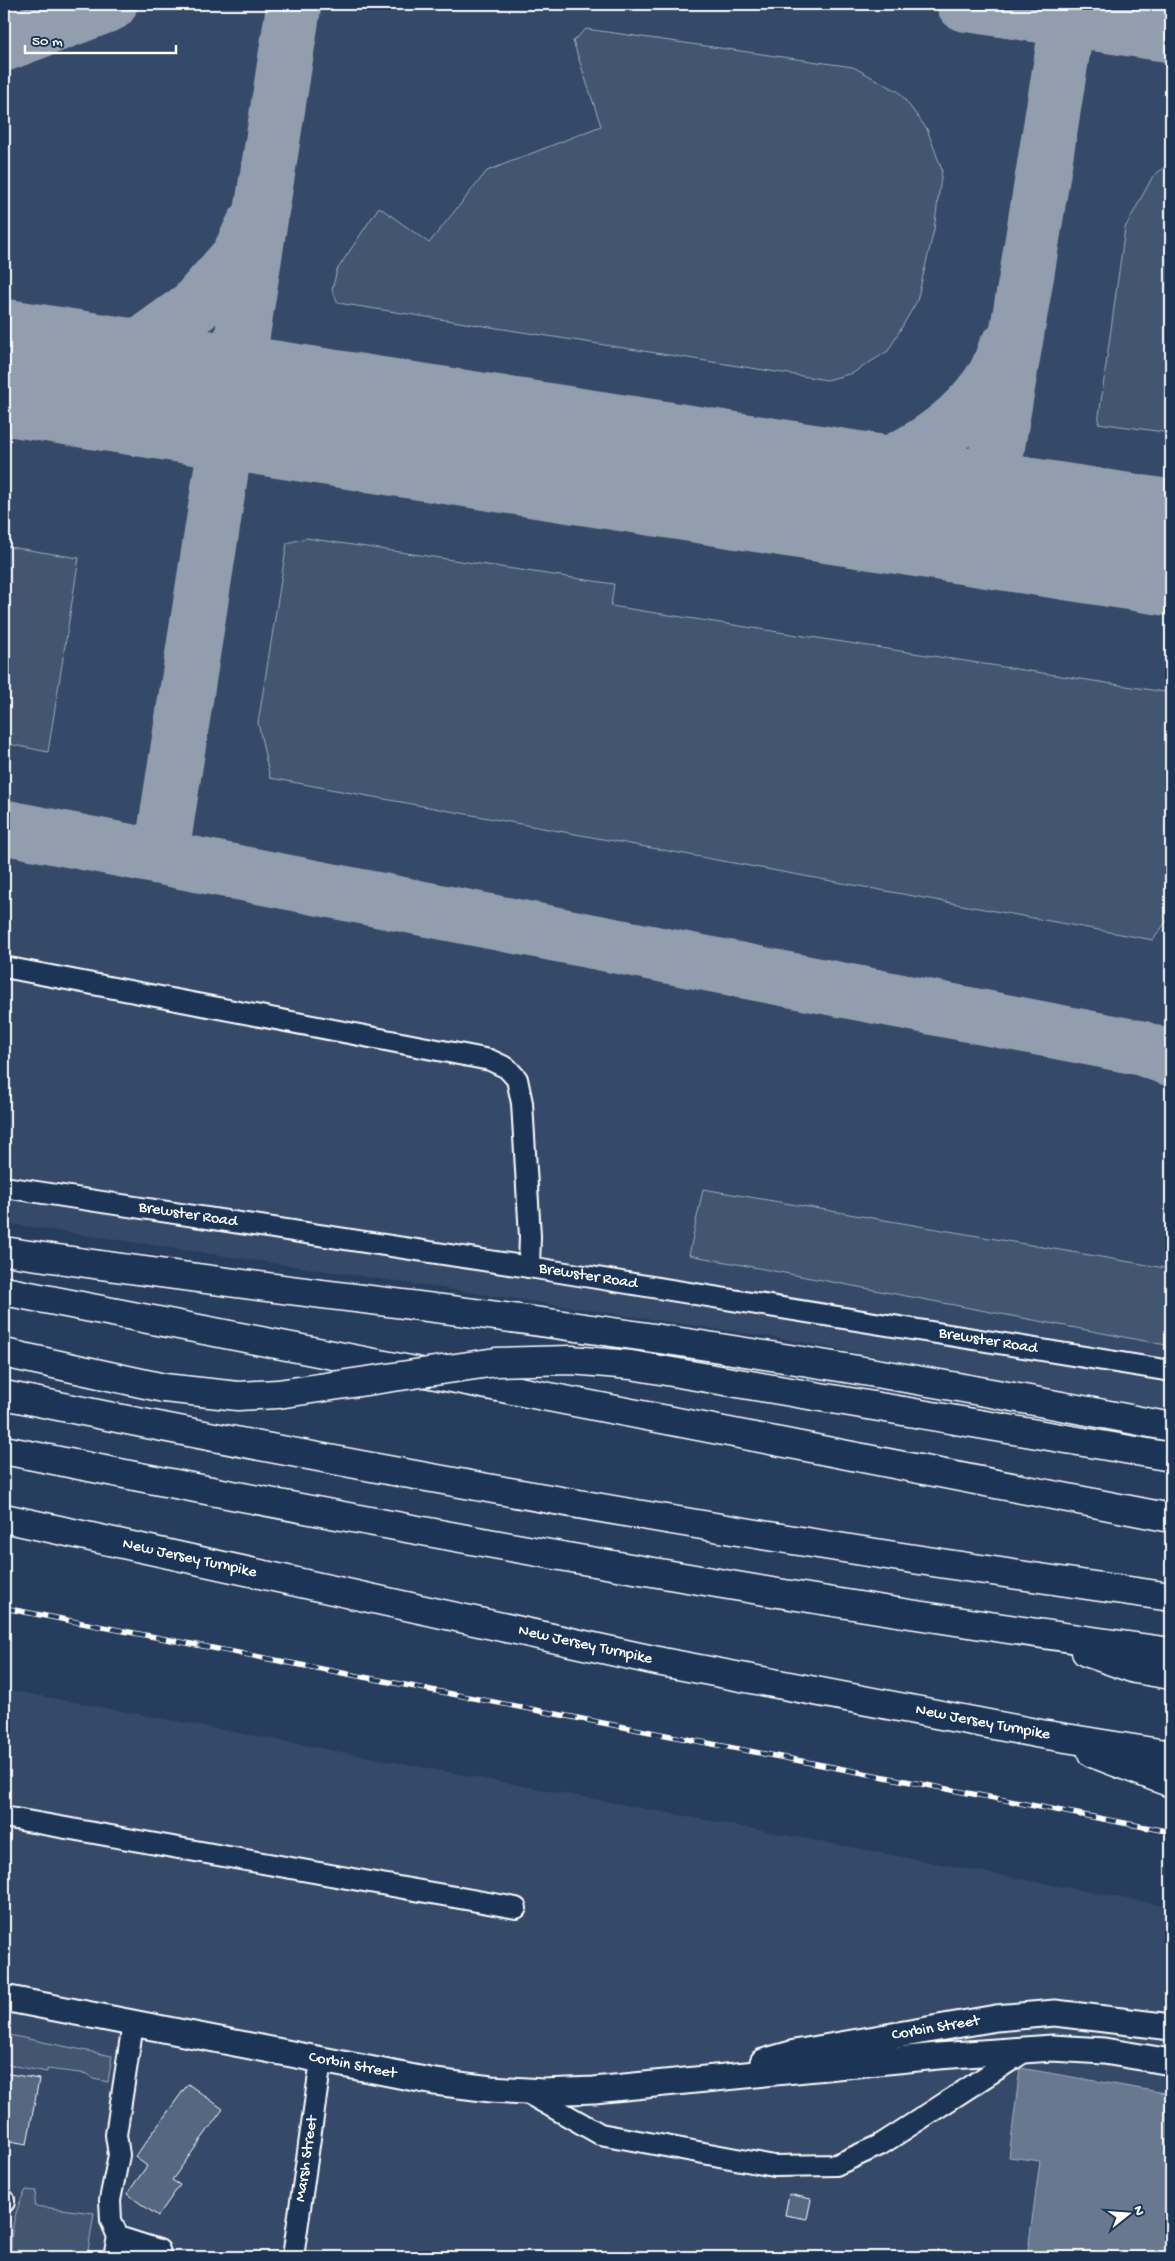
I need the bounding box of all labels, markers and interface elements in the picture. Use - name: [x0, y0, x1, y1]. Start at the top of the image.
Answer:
- scale bar: [25, 22, 176, 54]
- text: 50 m: [32, 33, 63, 51]
- street label: Brewster Road: [136, 1198, 240, 1232]
- street label: Brewster Road: [536, 1259, 640, 1294]
- street label: Brewster Road: [936, 1324, 1040, 1359]
- street label: New Jersey Turnpike: [121, 1535, 259, 1583]
- street label: New Jersey Turnpike: [516, 1621, 655, 1669]
- street label: New Jersey Turnpike: [914, 1701, 1052, 1745]
- street label: Corbin Street: [890, 2011, 982, 2045]
- street label: Corbin Street: [307, 2048, 399, 2084]
- street label: Marsh Street: [291, 2113, 323, 2203]
- north arrow: [1102, 2188, 1152, 2238]
- text: N: [1129, 2204, 1148, 2218]

